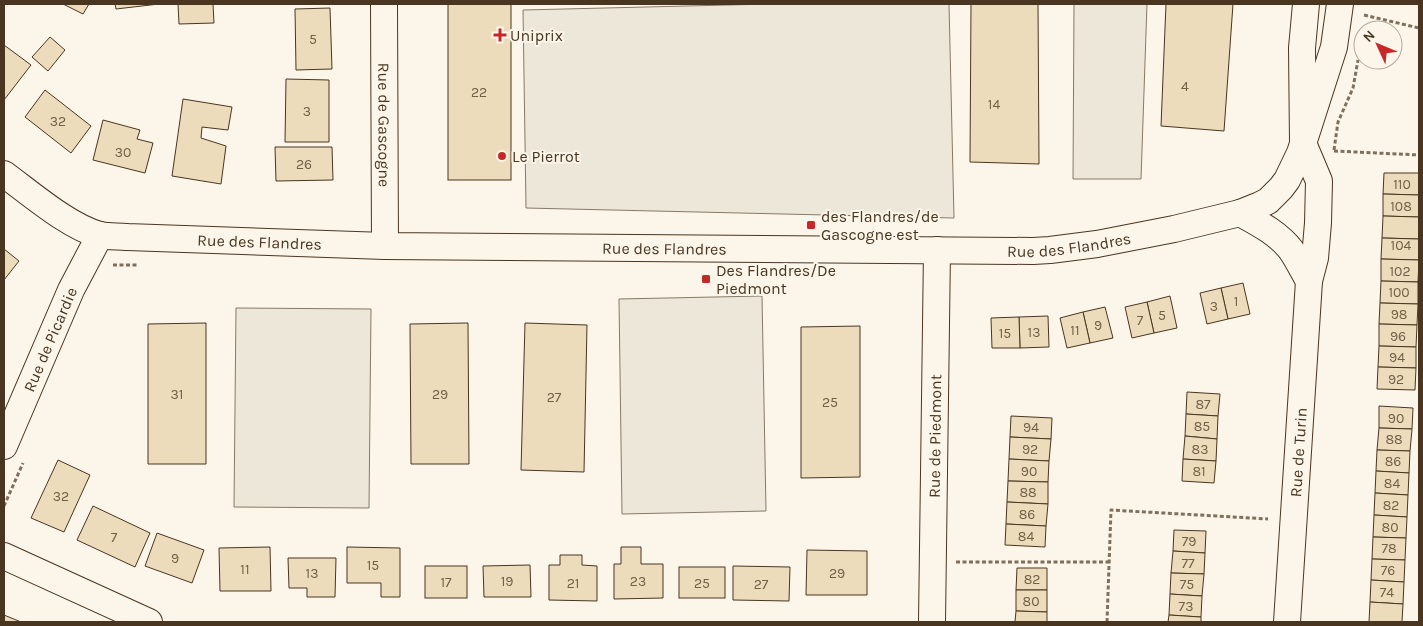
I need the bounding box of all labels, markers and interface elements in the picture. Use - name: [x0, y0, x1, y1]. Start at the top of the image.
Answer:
- north arrow: [1353, 20, 1403, 70]
- place label: Uniprix: [510, 26, 563, 45]
- text: N: [1359, 27, 1379, 46]
- marker: Uniprix: [494, 29, 506, 41]
- house number: 5: [309, 31, 317, 48]
- street label: Rue de Gascogne: [375, 63, 394, 187]
- house number: 4: [1181, 78, 1189, 95]
- house number: 22: [471, 84, 487, 101]
- house number: 14: [988, 96, 1000, 113]
- house number: 3: [303, 103, 311, 120]
- house number: 32: [50, 113, 66, 130]
- house number: 30: [115, 144, 131, 161]
- place label: Le Pierrot: [512, 147, 580, 166]
- marker: Le Pierrot: [496, 150, 508, 162]
- house number: 26: [296, 156, 312, 173]
- house number: 110: [1393, 176, 1411, 193]
- house number: 108: [1390, 198, 1412, 215]
- place label: des Flandres/de Gascogne est: [821, 207, 939, 244]
- marker: des Flandres/de Gascogne est: [805, 219, 817, 231]
- street label: Rue des Flandres: [1007, 228, 1133, 261]
- street label: Rue des Flandres: [197, 230, 322, 253]
- house number: 104: [1391, 237, 1412, 254]
- street label: Rue des Flandres: [602, 238, 727, 258]
- place label: Des Flandres/De Piedmont: [716, 261, 836, 298]
- house number: 102: [1389, 263, 1411, 280]
- marker: Des Flandres/De Piedmont: [700, 273, 712, 285]
- street label: Rue de Picardie: [19, 284, 81, 395]
- house number: 100: [1388, 284, 1410, 301]
- house number: 1: [1234, 293, 1238, 310]
- house number: 3: [1210, 298, 1218, 315]
- house number: 98: [1391, 306, 1407, 323]
- house number: 5: [1158, 307, 1166, 324]
- house number: 7: [1137, 312, 1144, 329]
- house number: 9: [1094, 317, 1102, 334]
- house number: 11: [1070, 322, 1080, 339]
- house number: 13: [1028, 324, 1040, 341]
- house number: 15: [999, 325, 1011, 342]
- house number: 96: [1390, 328, 1406, 345]
- house number: 94: [1389, 349, 1405, 366]
- house number: 92: [1388, 371, 1404, 388]
- street label: Rue de Piedmont: [924, 374, 945, 498]
- house number: 31: [171, 386, 183, 403]
- house number: 29: [432, 386, 448, 403]
- house number: 27: [547, 389, 562, 406]
- house number: 25: [822, 394, 838, 411]
- house number: 87: [1195, 396, 1211, 413]
- street label: Rue de Turin: [1286, 407, 1310, 498]
- house number: 90: [1388, 410, 1404, 427]
- house number: 85: [1194, 418, 1210, 435]
- house number: 94: [1023, 419, 1039, 436]
- house number: 88: [1385, 431, 1403, 448]
- house number: 92: [1022, 441, 1038, 458]
- house number: 83: [1192, 441, 1208, 458]
- house number: 86: [1385, 453, 1401, 470]
- house number: 90: [1021, 463, 1037, 480]
- house number: 81: [1192, 463, 1206, 480]
- house number: 84: [1384, 475, 1400, 492]
- house number: 88: [1019, 484, 1037, 501]
- house number: 32: [53, 488, 69, 505]
- house number: 82: [1383, 497, 1399, 514]
- house number: 86: [1019, 506, 1035, 523]
- house number: 80: [1382, 519, 1398, 536]
- house number: 84: [1018, 528, 1034, 545]
- house number: 7: [111, 529, 118, 546]
- house number: 79: [1182, 533, 1196, 550]
- house number: 78: [1381, 540, 1397, 557]
- house number: 9: [171, 550, 179, 567]
- house number: 77: [1181, 555, 1195, 572]
- house number: 15: [367, 557, 379, 574]
- house number: 11: [240, 561, 250, 578]
- house number: 76: [1381, 562, 1395, 579]
- house number: 13: [306, 565, 318, 582]
- house number: 29: [829, 565, 845, 582]
- house number: 82: [1024, 571, 1040, 588]
- house number: 19: [501, 573, 513, 590]
- house number: 23: [630, 573, 646, 590]
- house number: 17: [440, 574, 452, 591]
- house number: 21: [567, 575, 579, 592]
- house number: 25: [694, 575, 710, 592]
- house number: 27: [754, 576, 769, 593]
- house number: 75: [1180, 576, 1194, 593]
- house number: 74: [1380, 584, 1394, 601]
- house number: 80: [1023, 593, 1039, 610]
- house number: 73: [1179, 598, 1193, 615]

